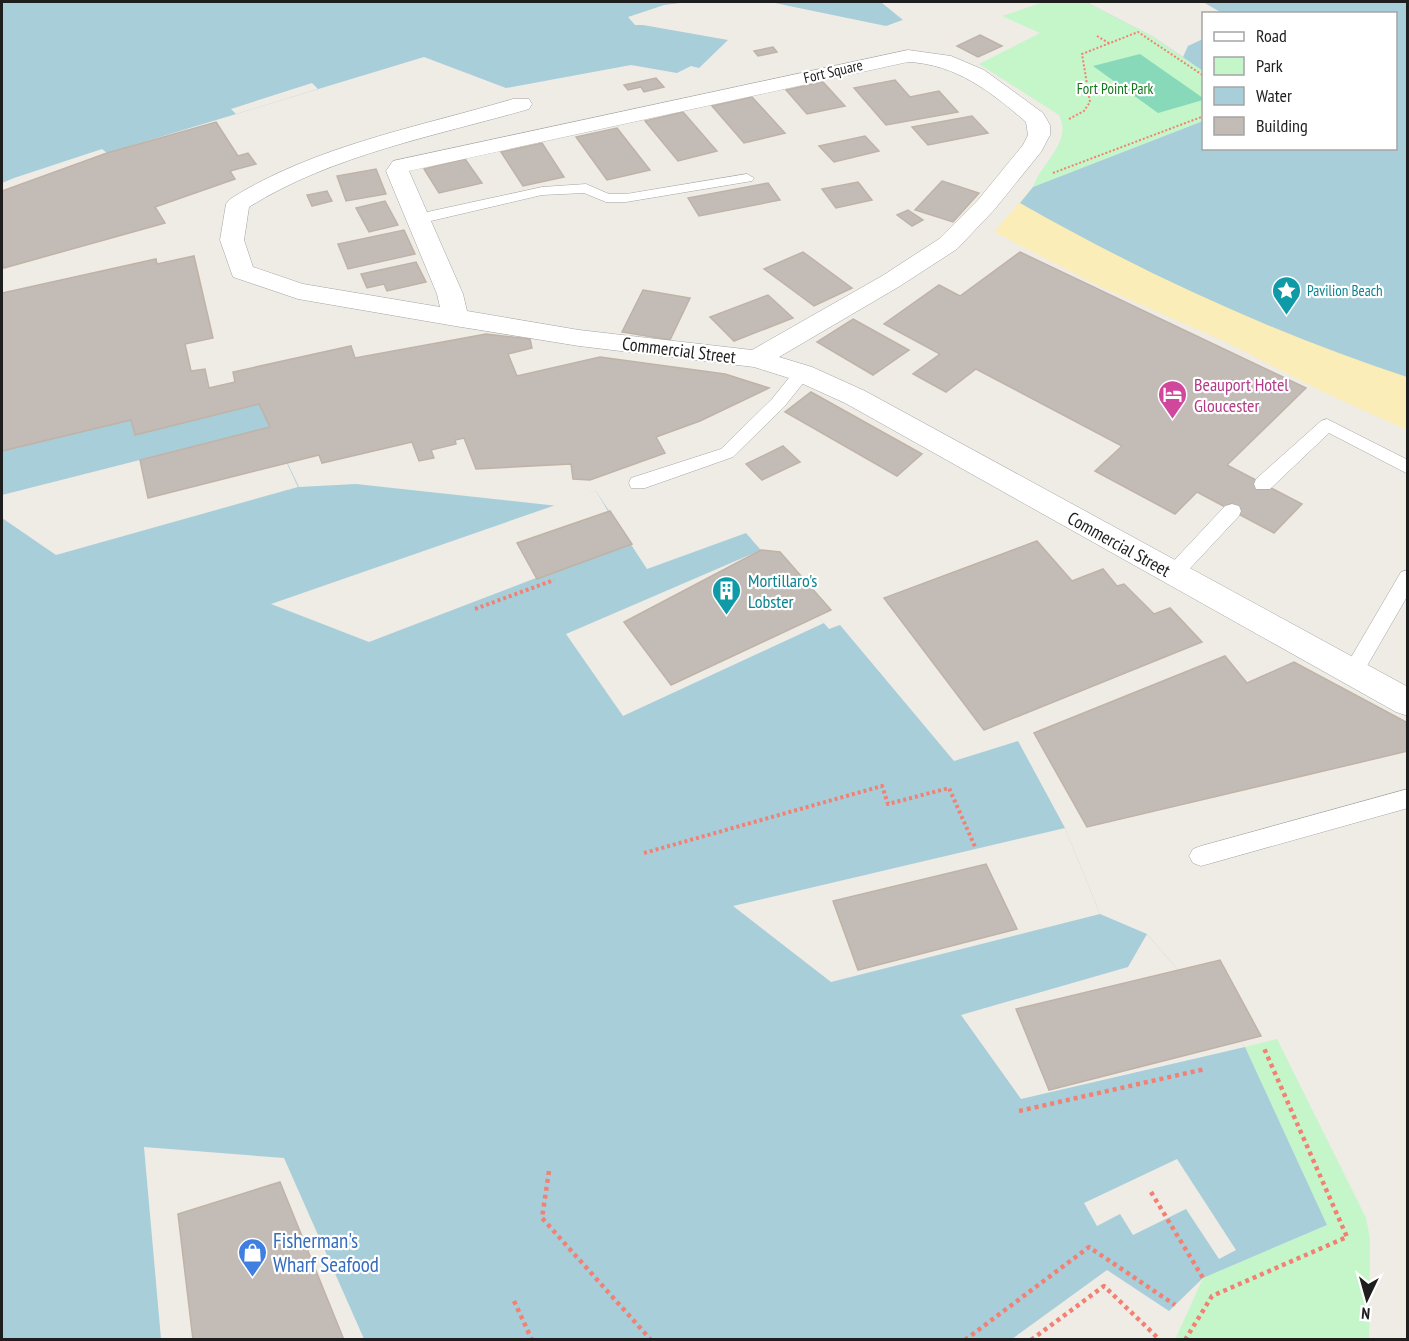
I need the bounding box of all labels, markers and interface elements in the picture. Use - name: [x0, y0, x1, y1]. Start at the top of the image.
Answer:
- legend: [1202, 12, 1397, 150]
- text: Road: [1256, 24, 1287, 47]
- text: Park: [1256, 54, 1283, 77]
- street label: Fort Square: [802, 55, 864, 87]
- park label: Fort Point Park: [1077, 79, 1154, 98]
- text: Water: [1256, 84, 1292, 107]
- text: Building: [1256, 114, 1308, 137]
- place icon: Pavilion Beach: [1270, 274, 1302, 316]
- place label: Pavilion Beach: [1307, 281, 1383, 300]
- street label: Commercial Street: [621, 332, 737, 368]
- place label: Beauport Hotel Gloucester: [1194, 373, 1289, 417]
- hotel icon: Beauport Hotel Gloucester: [1157, 378, 1189, 420]
- street label: Commercial Street: [1064, 506, 1175, 582]
- place label: Mortillaro's Lobster: [748, 569, 817, 613]
- building icon: Mortillaro's Lobster: [711, 574, 743, 616]
- place label: Fisherman's Wharf Seafood: [273, 1227, 379, 1278]
- shop icon: Fisherman's Wharf Seafood: [236, 1236, 268, 1278]
- north arrow: [1337, 1269, 1397, 1329]
- text: N: [1361, 1304, 1371, 1324]

